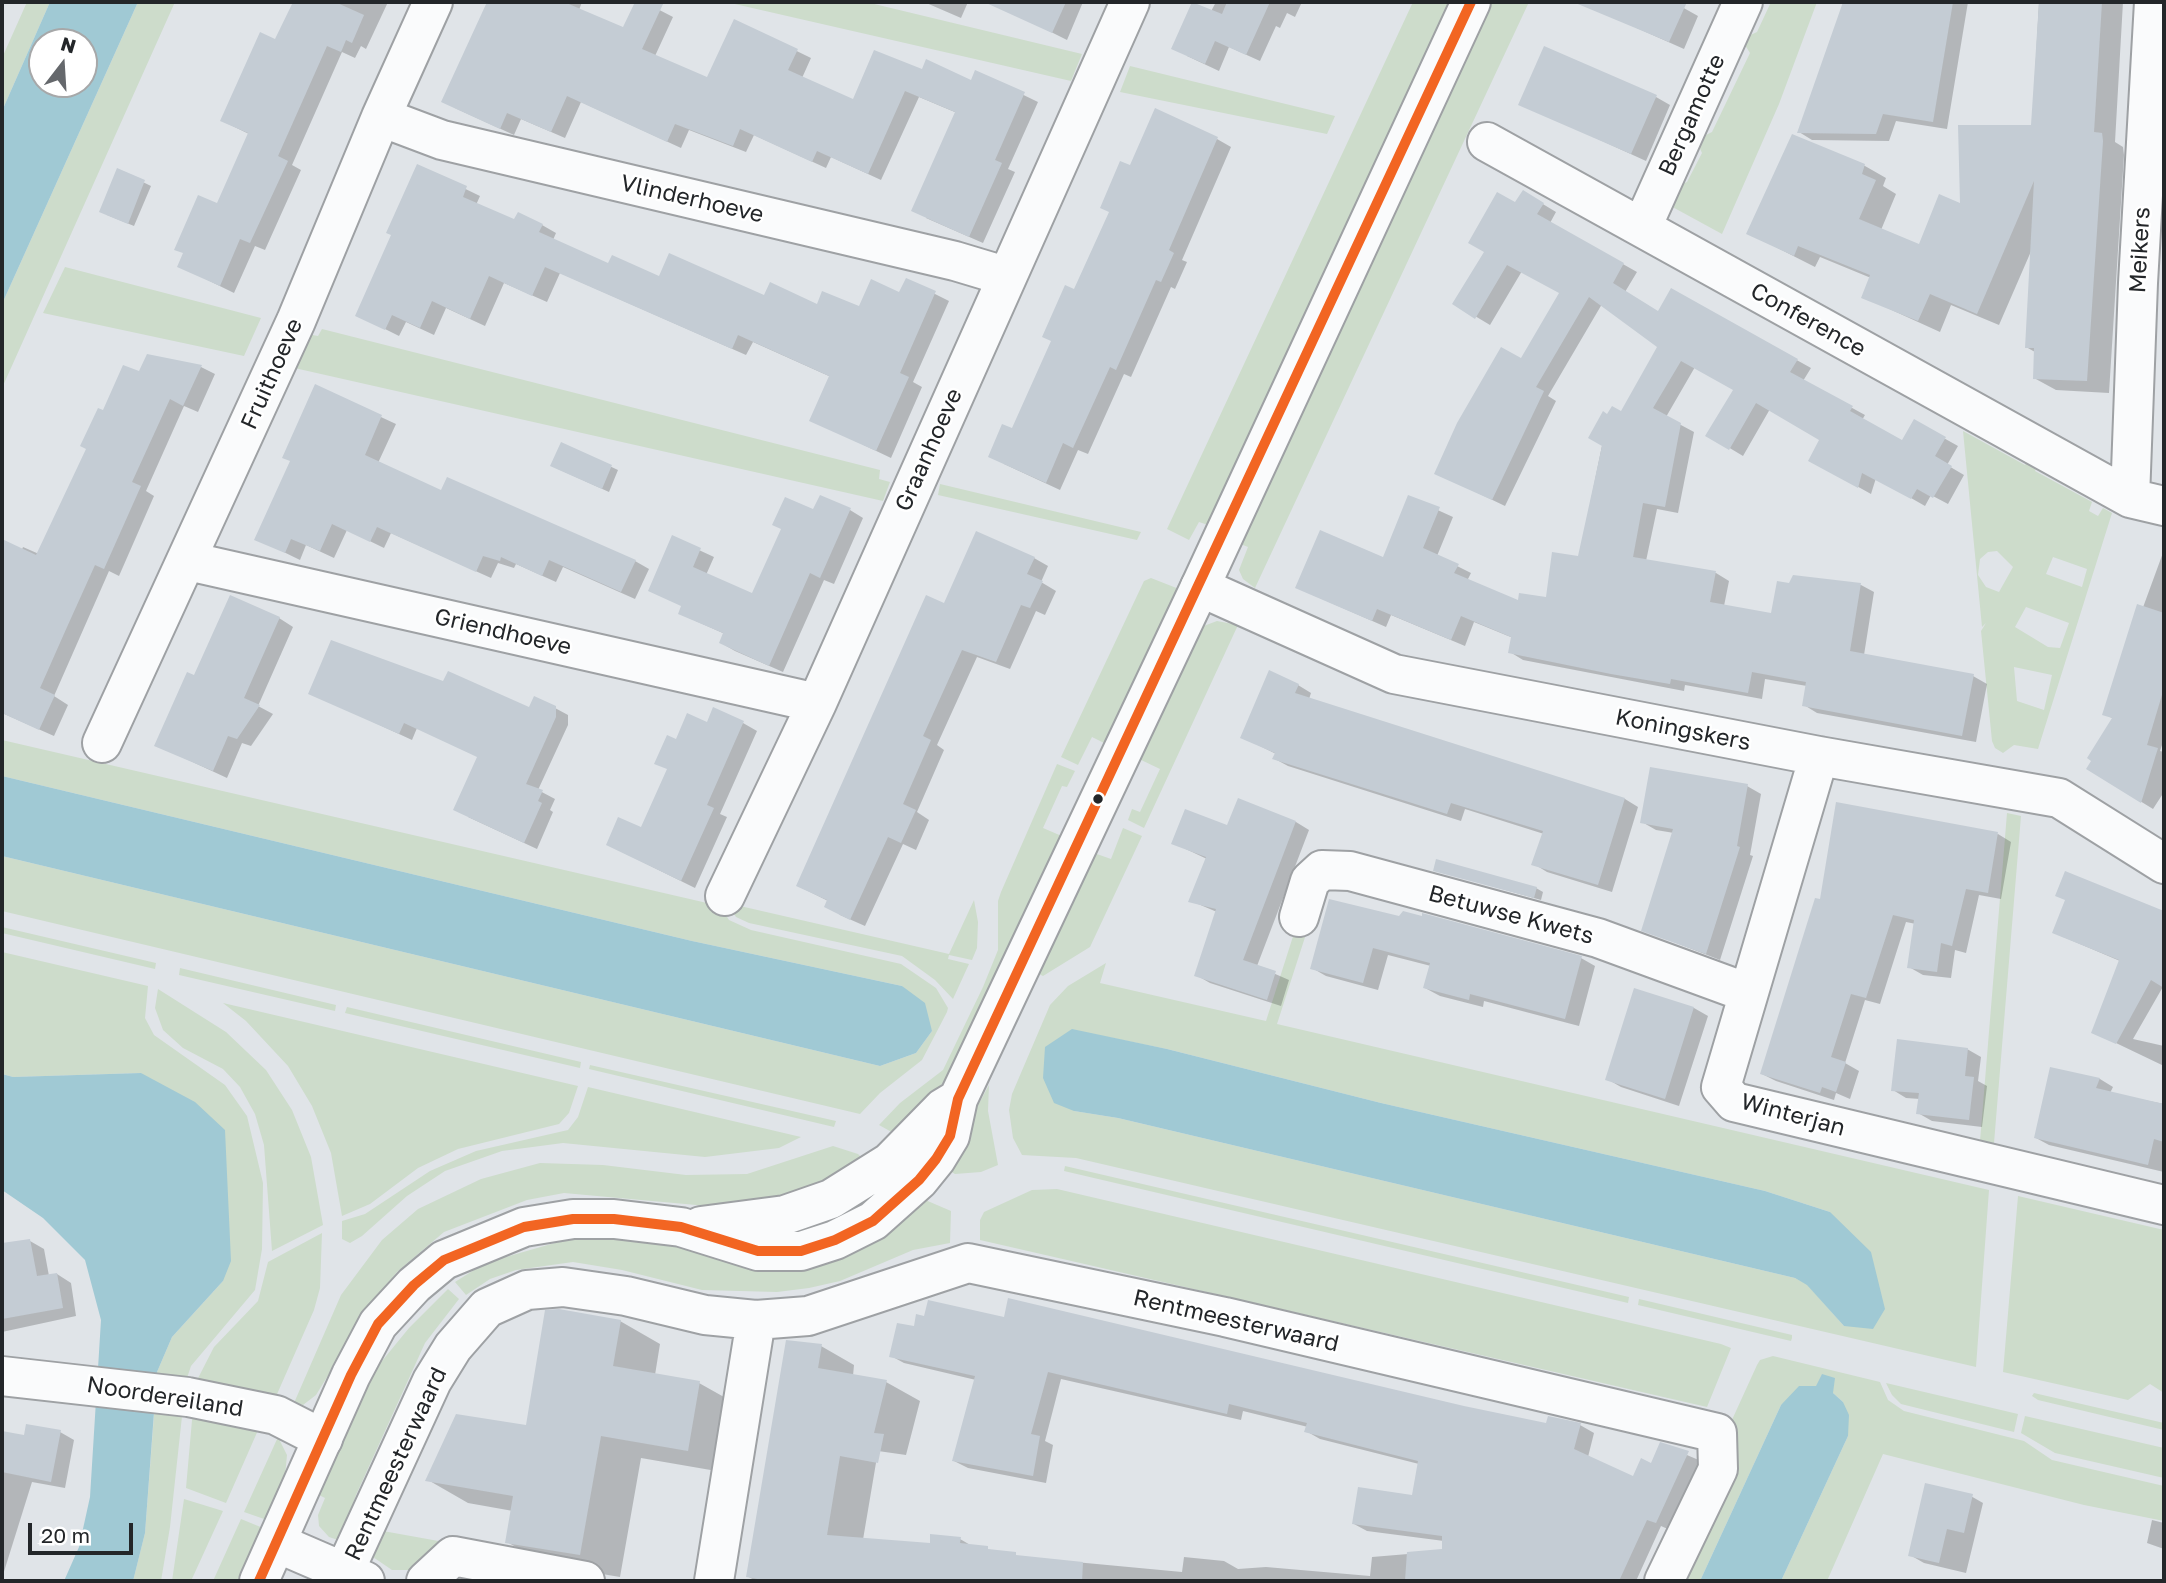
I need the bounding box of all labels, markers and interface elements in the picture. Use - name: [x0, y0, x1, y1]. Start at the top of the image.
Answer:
- north arrow: [28, 28, 98, 98]
- text: N: [58, 31, 79, 57]
- street label: Bergamotte: [1653, 50, 1731, 180]
- street label: Vlinderhoeve: [618, 169, 766, 229]
- street label: Meikers: [2124, 206, 2156, 294]
- street label: Conference: [1746, 277, 1870, 363]
- street label: Fruithoeve: [235, 314, 309, 434]
- street label: Graanhoeve: [890, 384, 968, 516]
- street label: Griendhoeve: [432, 603, 574, 661]
- street label: Koningskers: [1613, 703, 1753, 757]
- unlabelled marker: [1091, 792, 1105, 806]
- street label: Betuwse Kwets: [1425, 880, 1597, 950]
- street label: Winterjan: [1738, 1088, 1848, 1142]
- street label: Rentmeesterwaard: [1131, 1284, 1341, 1358]
- street label: Rentmeesterwaard: [339, 1363, 453, 1565]
- street label: Noordereiland: [85, 1371, 245, 1423]
- scale bar: [32, 1510, 136, 1554]
- text: 20 m: [41, 1522, 90, 1548]

